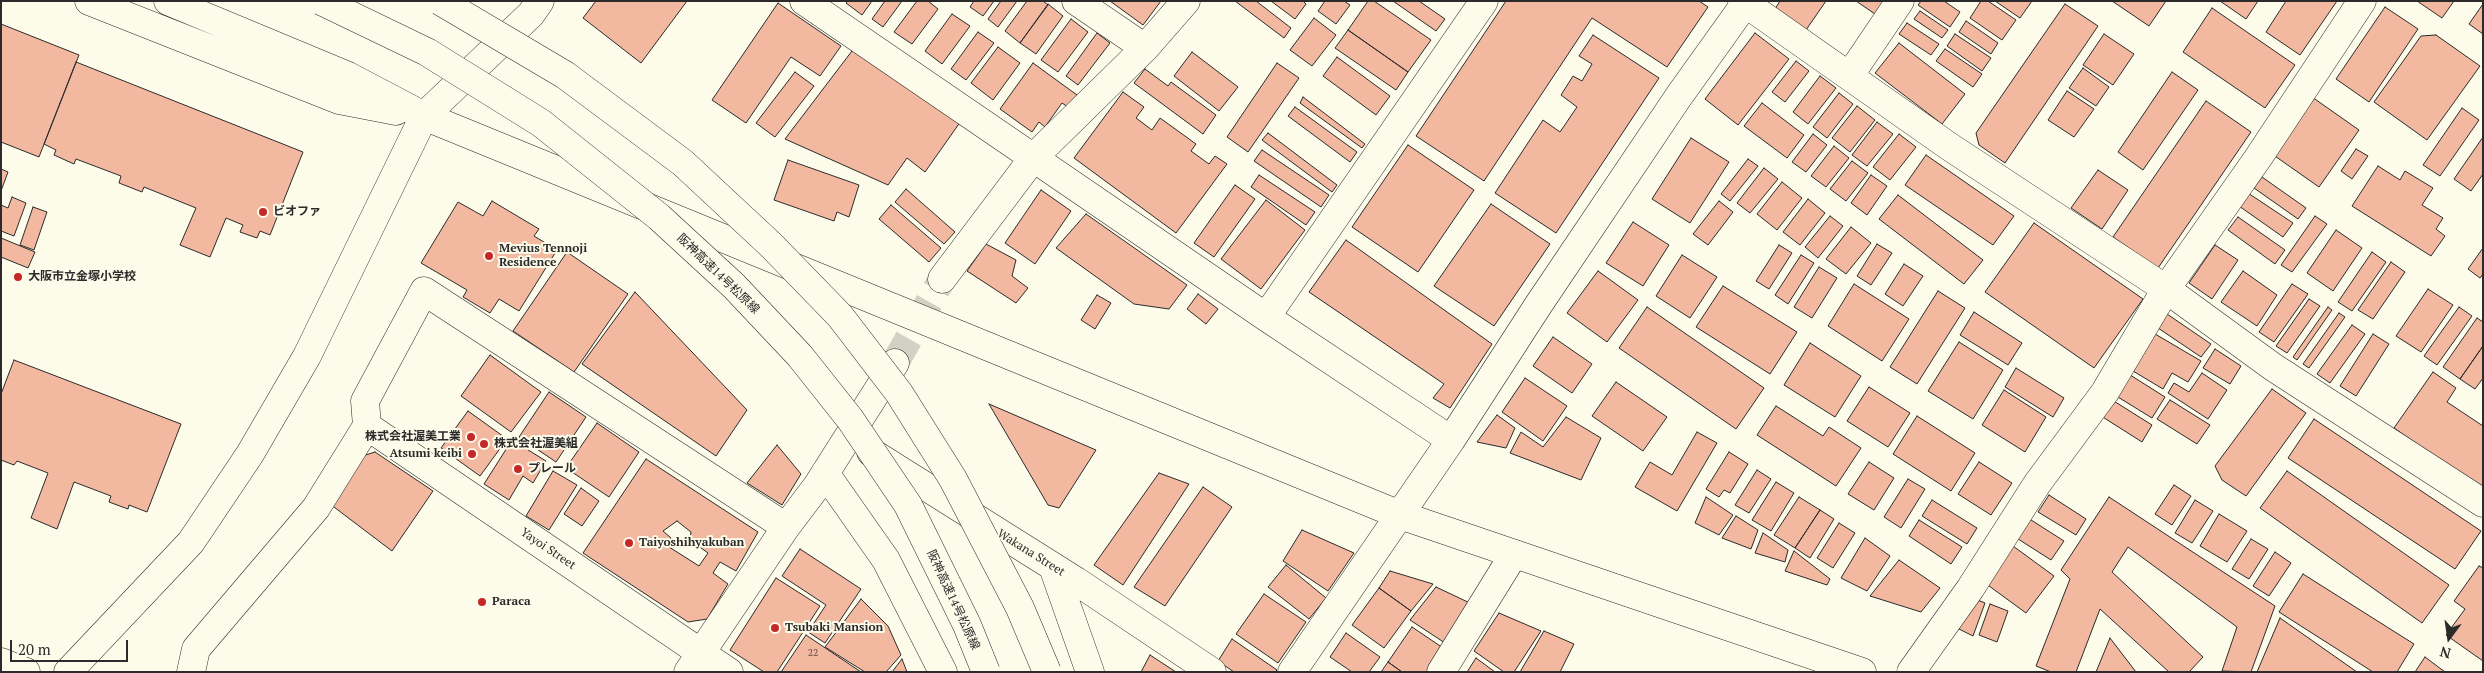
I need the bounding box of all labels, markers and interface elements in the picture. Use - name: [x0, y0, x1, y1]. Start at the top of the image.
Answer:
- place label: ビオファ: [273, 205, 321, 219]
- marker: ビオファ: [257, 206, 269, 218]
- street label: 阪神高速14号松原線: [674, 231, 762, 317]
- place label: Mevius Tennoji Residence: [499, 242, 587, 270]
- marker: Mevius Tennoji Residence: [483, 250, 495, 262]
- place label: 大阪市立金塚小学校: [28, 270, 136, 284]
- marker: 大阪市立金塚小学校: [12, 271, 24, 283]
- place label: 株式会社渥美工業: [365, 430, 461, 444]
- marker: 株式会社渥美工業: [465, 431, 477, 443]
- place label: 株式会社渥美組: [494, 437, 578, 451]
- marker: 株式会社渥美組: [478, 438, 490, 450]
- place label: Atsumi keibi: [390, 447, 462, 461]
- marker: Atsumi keibi: [466, 448, 478, 460]
- place label: プレール: [528, 462, 576, 476]
- marker: プレール: [512, 463, 524, 475]
- street label: Yayoi Street: [518, 525, 578, 573]
- street label: Wakana Street: [995, 527, 1067, 579]
- place label: Taiyoshihyakuban: [639, 536, 744, 550]
- marker: Taiyoshihyakuban: [623, 537, 635, 549]
- street label: 阪神高速14号松原線: [923, 548, 983, 652]
- place label: Paraca: [492, 595, 531, 609]
- marker: Paraca: [476, 596, 488, 608]
- north arrow: [2424, 613, 2474, 663]
- place label: Tsubaki Mansion: [785, 621, 883, 635]
- marker: Tsubaki Mansion: [769, 622, 781, 634]
- scale bar: [12, 630, 130, 662]
- text: 20 m: [18, 639, 51, 659]
- text: N: [2438, 643, 2453, 664]
- house number: 22: [808, 647, 818, 659]

